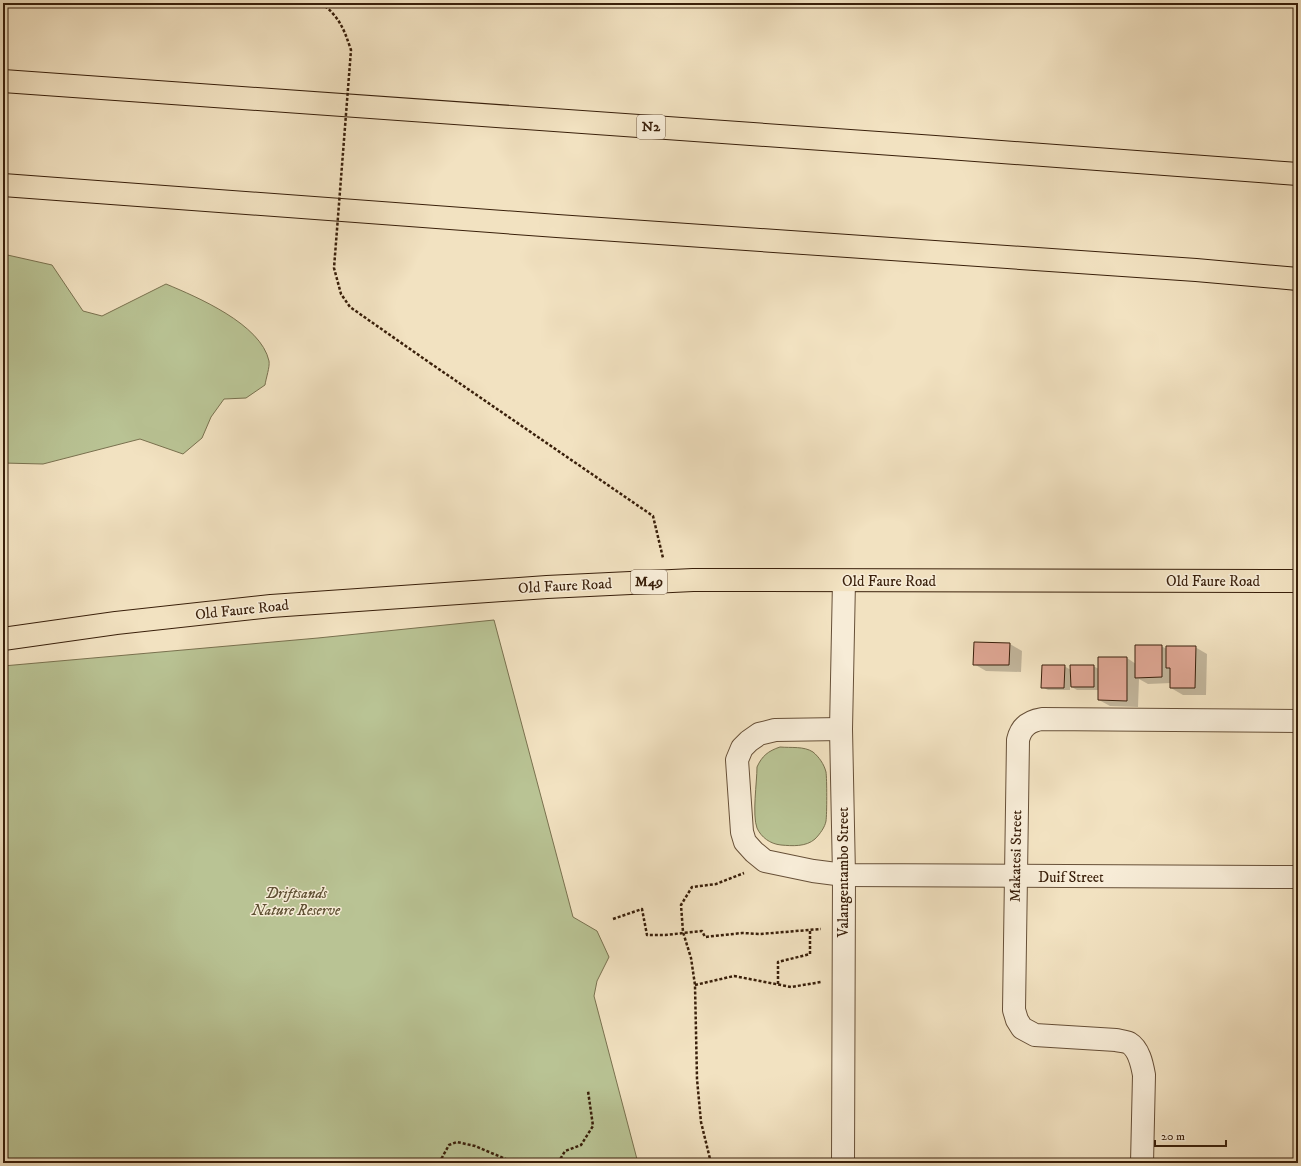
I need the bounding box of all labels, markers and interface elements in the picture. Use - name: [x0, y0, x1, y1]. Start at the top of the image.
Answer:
- road number: N2: [637, 115, 665, 139]
- road number: M49: [631, 570, 667, 594]
- street label: Old Faure Road: [842, 572, 937, 591]
- street label: Old Faure Road: [1166, 572, 1261, 591]
- street label: Old Faure Road: [517, 574, 613, 598]
- street label: Old Faure Road: [194, 596, 290, 624]
- street label: Valangentambo Street: [834, 807, 853, 938]
- street label: Makatesi Street: [1006, 809, 1026, 902]
- street label: Duif Street: [1038, 868, 1104, 887]
- park label: Driftsands Nature Reserve: [251, 884, 341, 920]
- scale bar: [1155, 1122, 1226, 1148]
- text: 20 m: [1161, 1129, 1185, 1144]

